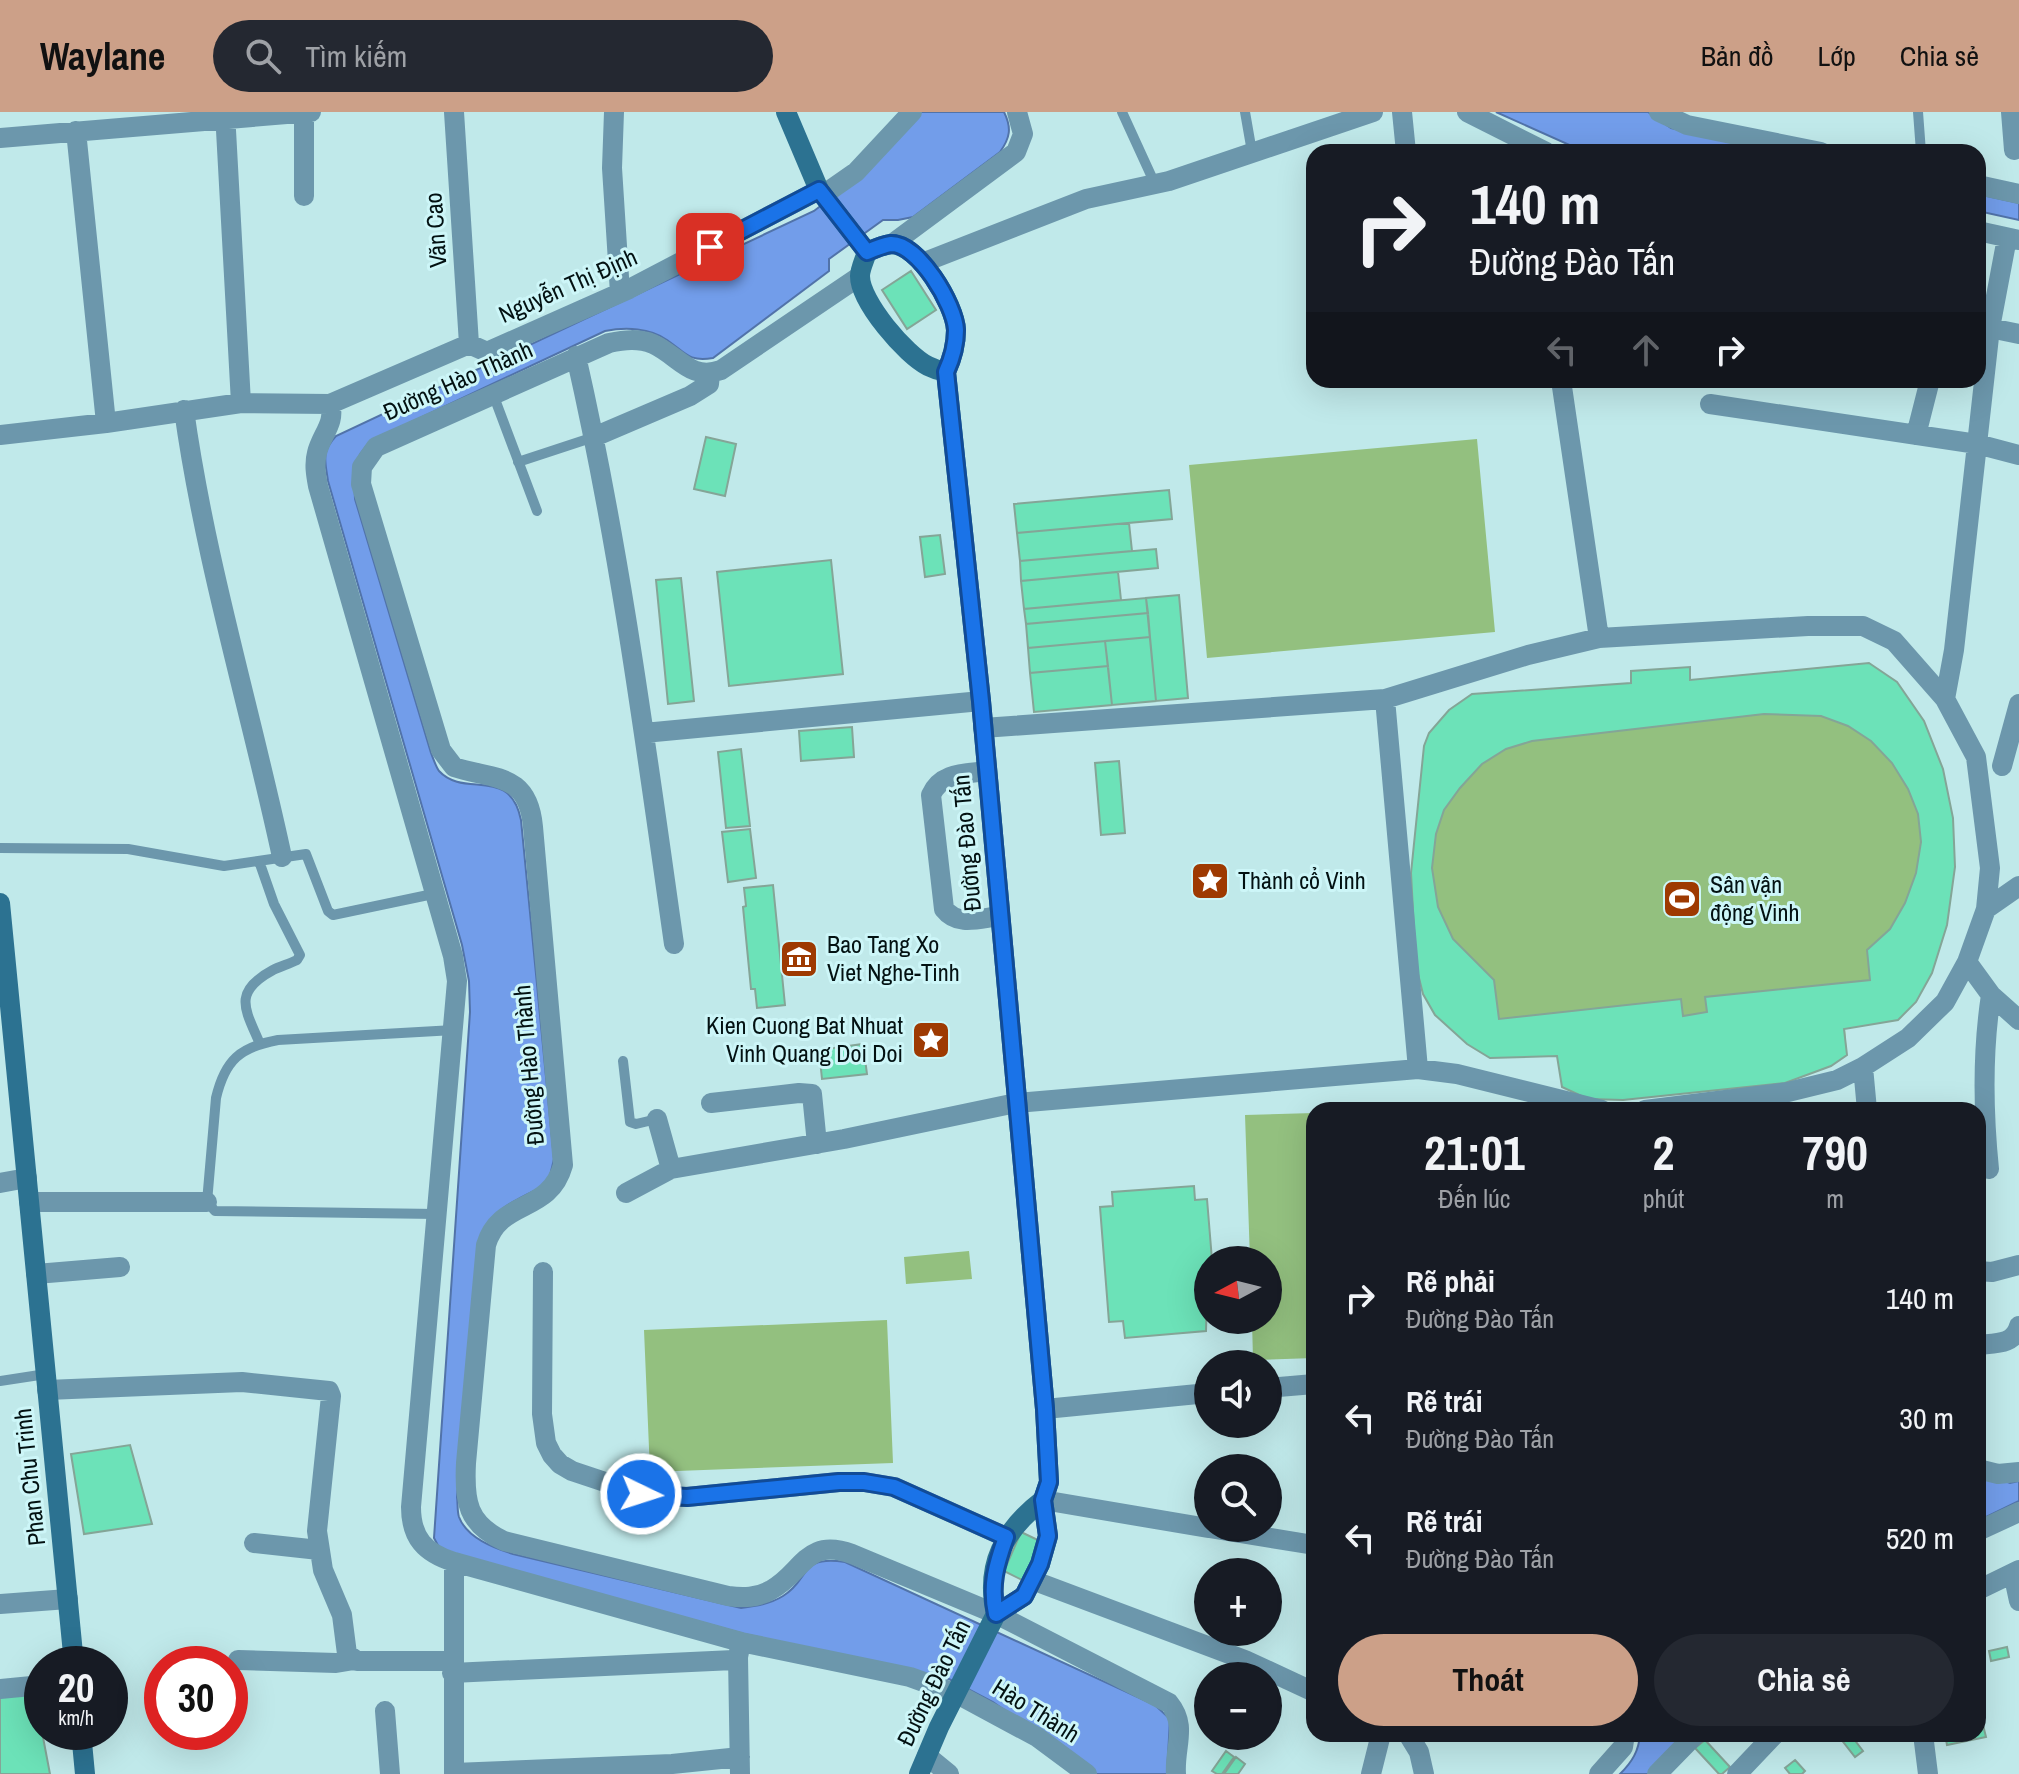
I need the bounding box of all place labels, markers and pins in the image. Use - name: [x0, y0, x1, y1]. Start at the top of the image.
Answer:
- pin: [676, 213, 744, 281]
- place icon: Thành cổ Vinh: [1189, 860, 1231, 902]
- place label: Thành cổ Vinh: [1238, 864, 1366, 896]
- place label: Sân vận động Vinh: [1710, 868, 1799, 928]
- sports icon: Sân vận động Vinh: [1661, 878, 1703, 920]
- place label: Bao Tang Xo Viet Nghe-Tinh: [827, 928, 960, 988]
- museum icon: Bao Tang Xo Viet Nghe-Tinh: [778, 938, 820, 980]
- place label: Kien Cuong Bat Nhuat Vinh Quang Doi Doi: [706, 1009, 904, 1069]
- place icon: Kien Cuong Bat Nhuat Vinh Quang Doi Doi: [910, 1019, 952, 1061]

